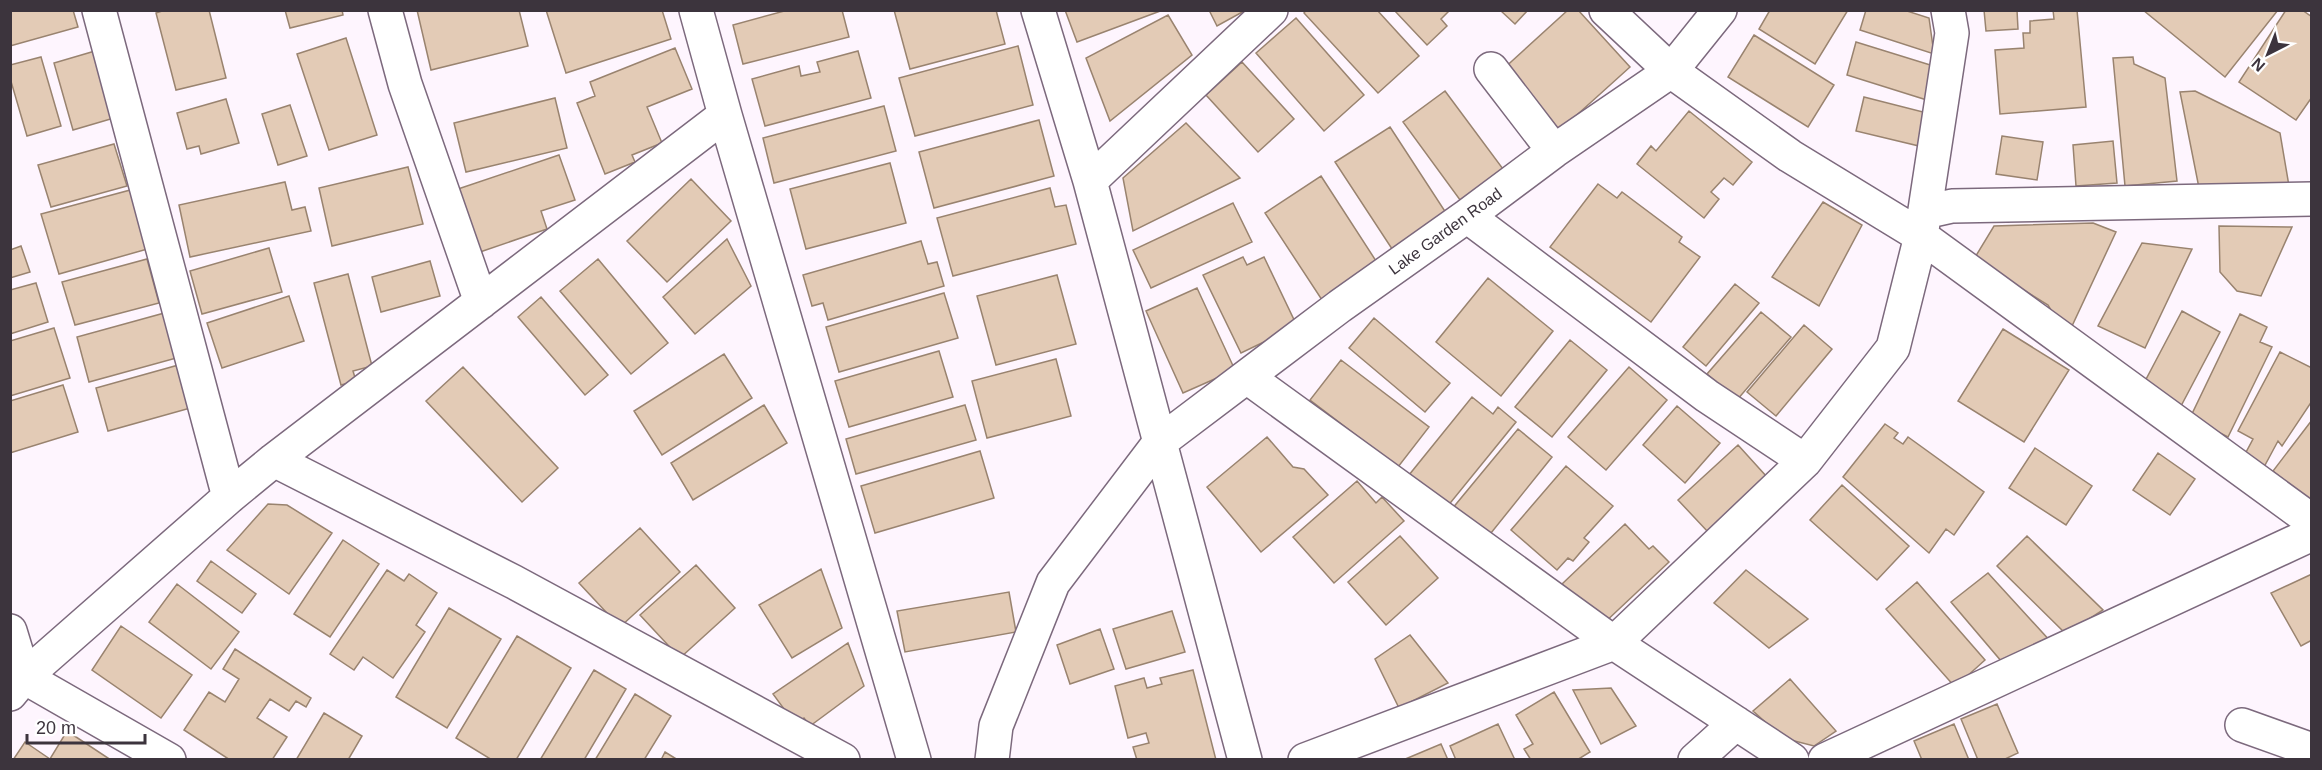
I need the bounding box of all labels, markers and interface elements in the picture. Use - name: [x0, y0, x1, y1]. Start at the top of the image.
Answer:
- north arrow: [2238, 24, 2298, 84]
- text: N: [2248, 55, 2268, 75]
- street label: Lake Garden Road: [1386, 185, 1505, 278]
- scale bar: [27, 707, 146, 745]
- text: 20 m: [36, 718, 76, 738]

